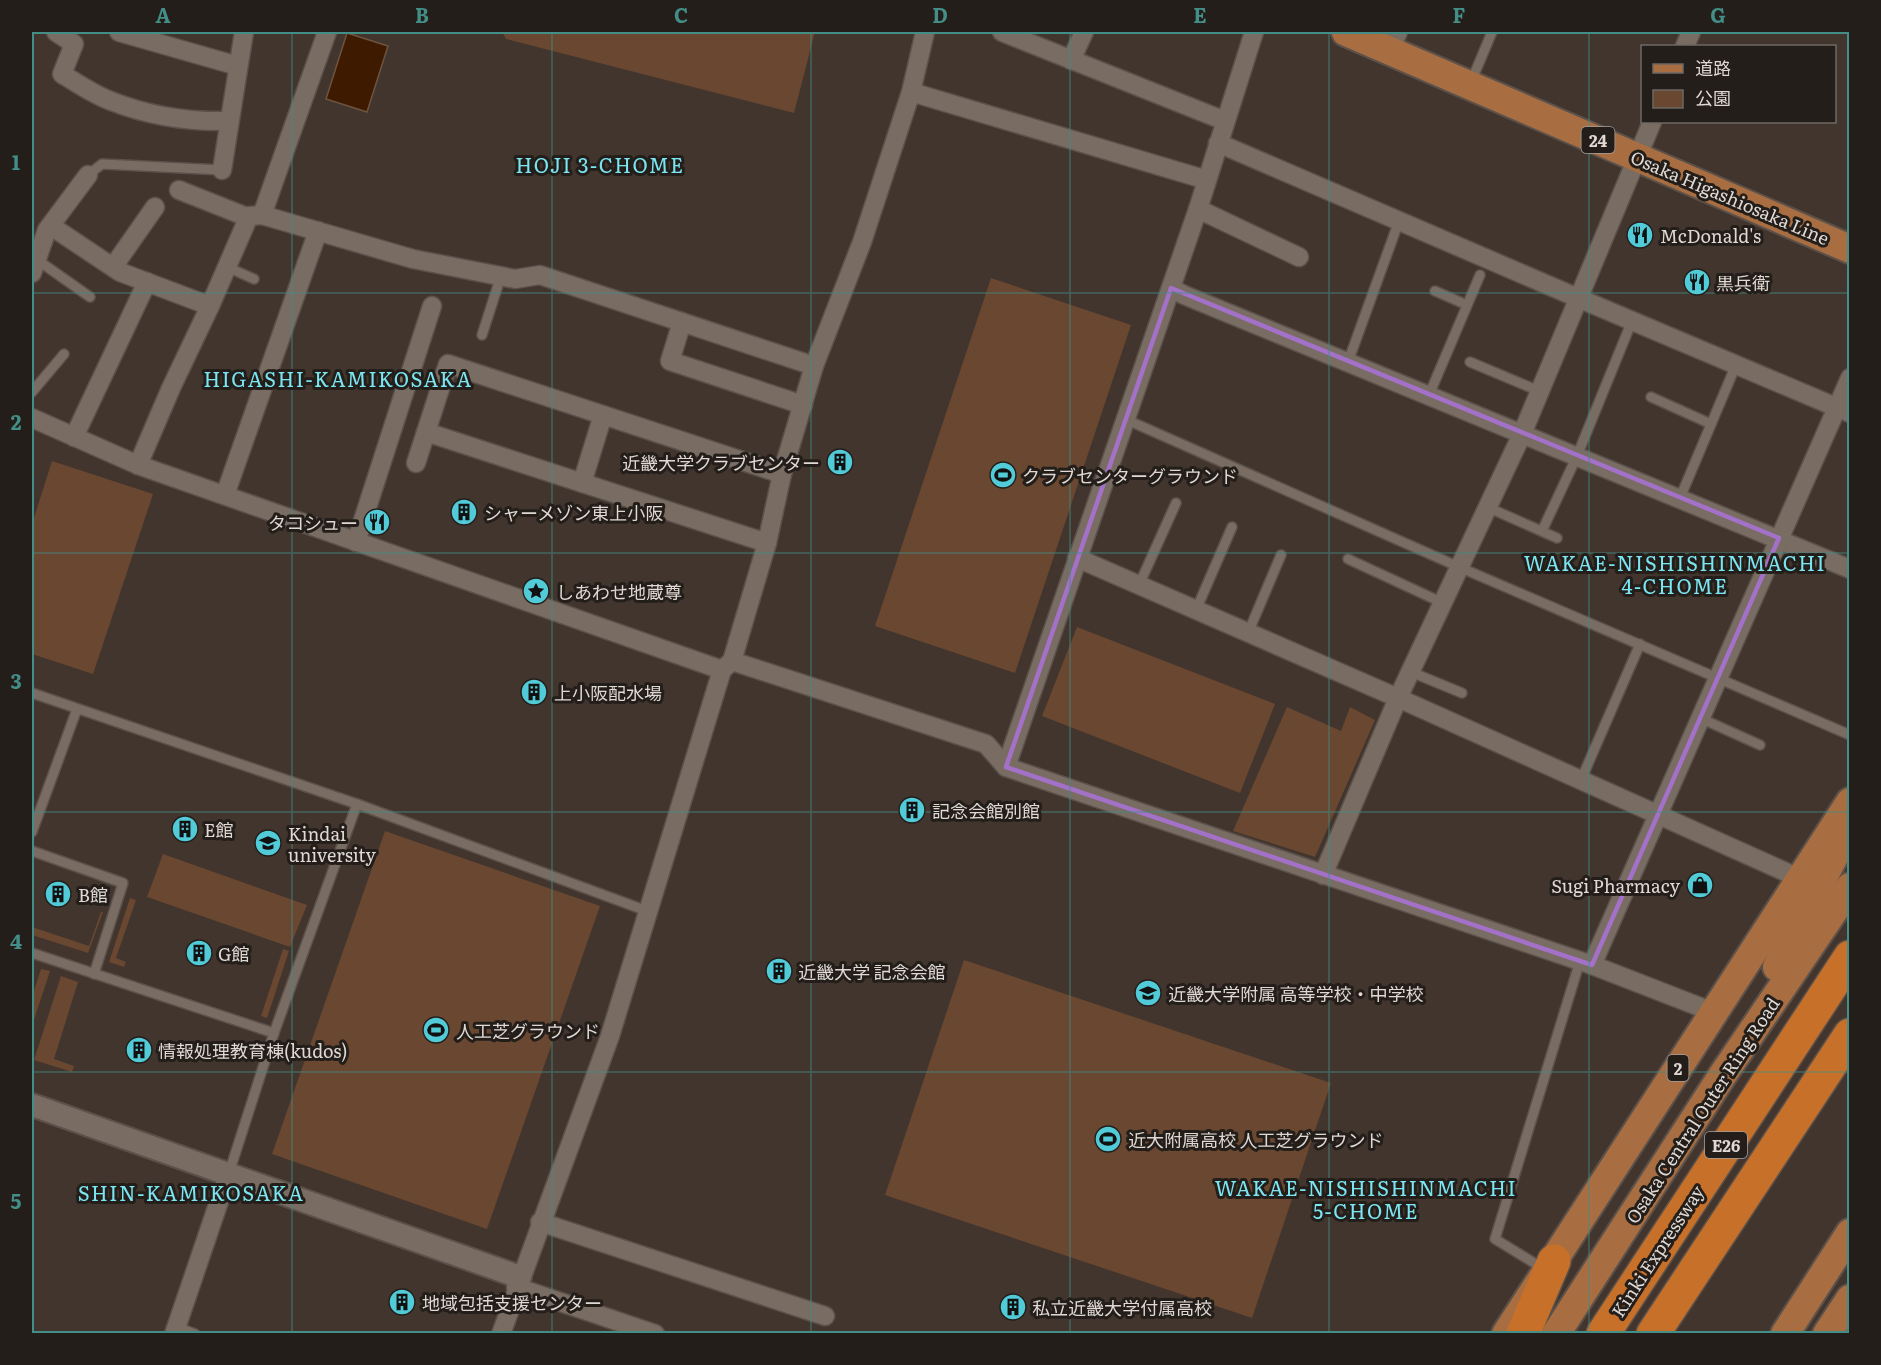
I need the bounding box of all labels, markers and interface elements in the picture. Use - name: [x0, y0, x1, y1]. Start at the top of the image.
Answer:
- text: A: [155, 0, 171, 29]
- text: B: [415, 0, 429, 29]
- text: C: [674, 0, 688, 29]
- text: D: [932, 0, 948, 29]
- text: E: [1193, 0, 1207, 29]
- text: F: [1453, 0, 1466, 29]
- text: G: [1710, 0, 1726, 29]
- legend: [1641, 45, 1836, 123]
- text: 道路: [1695, 54, 1731, 81]
- text: 公園: [1695, 84, 1731, 111]
- road number: 24: [1582, 127, 1614, 153]
- street label: Osaka Higashiosaka Line: [1627, 143, 1833, 251]
- text: 1: [12, 146, 20, 176]
- district label: HOJI 3-CHOME: [515, 149, 685, 179]
- restaurant icon: McDonald's: [1625, 220, 1655, 250]
- place label: McDonald's: [1660, 222, 1761, 249]
- restaurant icon: 黒兵衛: [1682, 267, 1712, 297]
- place label: 黒兵衛: [1716, 269, 1770, 296]
- district label: HIGASHI-KAMIKOSAKA: [203, 363, 473, 393]
- text: 2: [11, 406, 22, 436]
- building icon: 近畿大学クラブセンター: [825, 447, 855, 477]
- place label: 近畿大学クラブセンター: [622, 449, 820, 476]
- sports icon: クラブセンターグラウンド: [988, 460, 1018, 490]
- place label: クラブセンターグラウンド: [1022, 462, 1238, 489]
- building icon: シャーメゾン東上小阪: [449, 497, 479, 527]
- place label: シャーメゾン東上小阪: [484, 499, 663, 526]
- restaurant icon: タコシュー: [362, 507, 392, 537]
- place label: タコシュー: [268, 509, 358, 536]
- district label: WAKAE-NISHISHINMACHI 4-CHOME: [1524, 547, 1826, 600]
- place icon: しあわせ地蔵尊: [521, 576, 551, 606]
- place label: しあわせ地蔵尊: [556, 578, 682, 605]
- text: 3: [10, 665, 22, 695]
- building icon: 上小阪配水場: [519, 677, 549, 707]
- place label: 上小阪配水場: [554, 679, 662, 706]
- building icon: 記念会館別館: [897, 795, 927, 825]
- place label: 記念会館別館: [932, 797, 1040, 824]
- building icon: E館: [170, 814, 200, 844]
- place label: E館: [204, 816, 233, 843]
- place label: Kindai university: [288, 820, 376, 868]
- school or university icon: Kindai university: [253, 828, 283, 858]
- shop icon: Sugi Pharmacy: [1685, 870, 1715, 900]
- place label: Sugi Pharmacy: [1551, 872, 1681, 899]
- building icon: B館: [43, 879, 73, 909]
- place label: B館: [78, 881, 108, 908]
- text: 4: [10, 925, 22, 955]
- building icon: G館: [184, 938, 214, 968]
- place label: G館: [218, 940, 250, 967]
- building icon: 近畿大学 記念会館: [764, 956, 794, 986]
- place label: 近畿大学 記念会館: [798, 958, 946, 985]
- school or university icon: 近畿大学附属 高等学校・中学校: [1133, 978, 1163, 1008]
- place label: 近畿大学附属 高等学校・中学校: [1168, 980, 1424, 1007]
- street label: Osaka Central Outer Ring Road: [1619, 992, 1785, 1228]
- sports icon: 人工芝グラウンド: [421, 1015, 451, 1045]
- place label: 人工芝グラウンド: [456, 1017, 600, 1044]
- building icon: 情報処理教育棟(kudos): [124, 1035, 154, 1065]
- place label: 情報処理教育棟(kudos): [158, 1037, 347, 1064]
- road number: 2: [1668, 1055, 1688, 1081]
- sports icon: 近大附属高校 人工芝グラウンド: [1093, 1124, 1123, 1154]
- place label: 近大附属高校 人工芝グラウンド: [1128, 1126, 1384, 1153]
- road number: E26: [1705, 1132, 1747, 1158]
- district label: WAKAE-NISHISHINMACHI 5-CHOME: [1215, 1172, 1517, 1225]
- district label: SHIN-KAMIKOSAKA: [78, 1177, 304, 1207]
- street label: Kinki Expressway: [1604, 1179, 1710, 1322]
- text: 5: [11, 1185, 22, 1215]
- building icon: 地域包括支援センター: [387, 1287, 417, 1317]
- place label: 地域包括支援センター: [422, 1289, 602, 1316]
- building icon: 私立近畿大学付属高校: [998, 1292, 1028, 1322]
- place label: 私立近畿大学付属高校: [1032, 1294, 1212, 1321]

